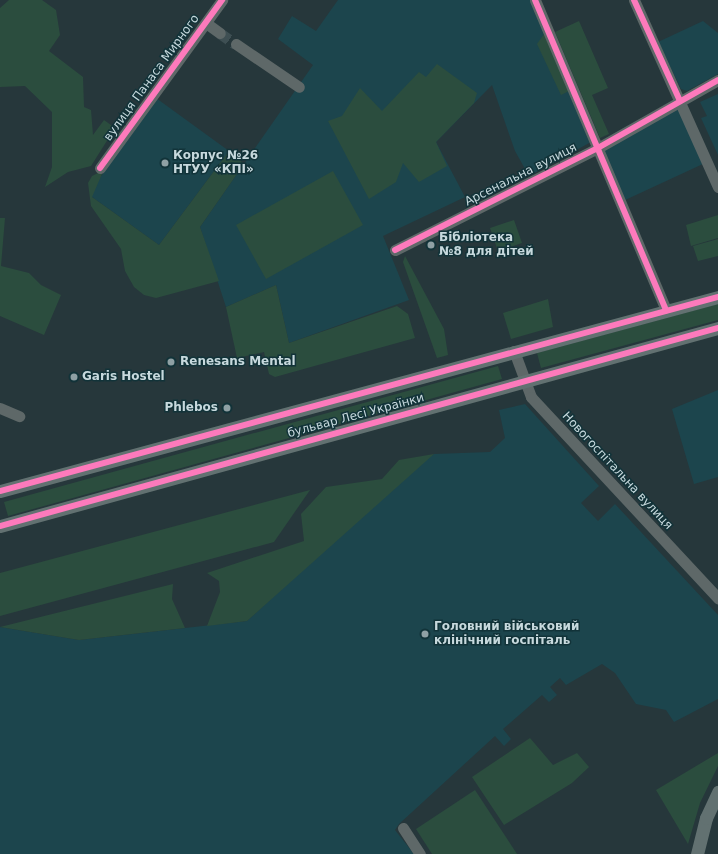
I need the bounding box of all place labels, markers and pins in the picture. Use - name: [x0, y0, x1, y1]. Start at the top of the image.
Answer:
- place label: Корпус №26 НТУУ «КПІ»: [173, 149, 258, 177]
- marker: Корпус №26 НТУУ «КПІ»: [160, 158, 170, 168]
- place label: Бібліотека №8 для дітей: [439, 231, 534, 259]
- marker: Бібліотека №8 для дітей: [426, 240, 436, 250]
- place label: Renesans Mental: [180, 355, 296, 369]
- marker: Renesans Mental: [165, 356, 177, 368]
- place label: Garis Hostel: [82, 370, 165, 384]
- marker: Garis Hostel: [69, 372, 79, 382]
- place label: Phlebos: [164, 401, 218, 415]
- marker: Phlebos: [221, 402, 233, 414]
- place label: Головний військовий клінічний госпіталь: [434, 620, 579, 648]
- marker: Головний військовий клінічний госпіталь: [419, 628, 431, 640]

